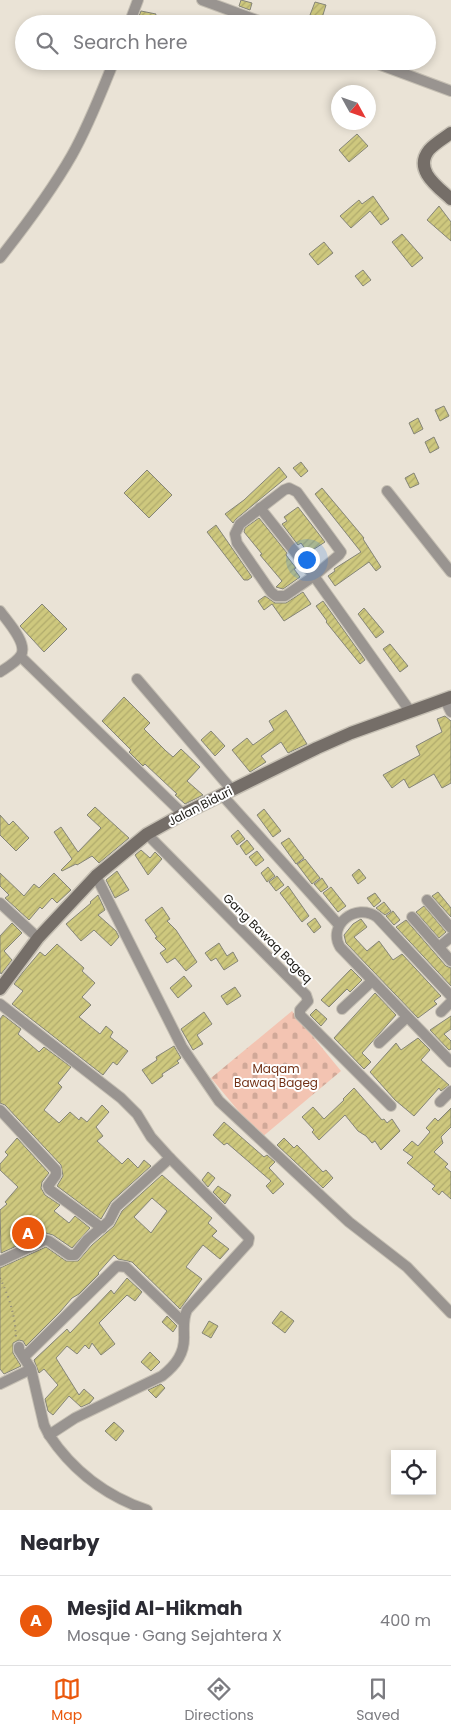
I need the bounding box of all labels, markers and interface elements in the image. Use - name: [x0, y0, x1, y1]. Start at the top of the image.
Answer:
- search box: [15, 15, 436, 70]
- icon: search: [33, 29, 61, 57]
- text: Search here: [73, 29, 187, 56]
- north arrow: [331, 85, 376, 130]
- your location: [294, 547, 320, 573]
- street label: Jalan Biduri: [165, 783, 235, 829]
- street label: Gang Bawaq Bageq: [219, 889, 317, 987]
- park label: Maqam Bawaq Bageg: [234, 1060, 318, 1091]
- pin: A: [12, 1214, 44, 1252]
- map controls: [391, 1450, 436, 1495]
- button: locate: [391, 1450, 436, 1495]
- text: Nearby: [20, 1528, 100, 1557]
- text: Mesjid Al-Hikmah: [67, 1595, 243, 1622]
- text: A: [30, 1609, 42, 1632]
- text: 400 m: [380, 1609, 431, 1632]
- text: Mosque · Gang Sejahtera X: [67, 1624, 282, 1647]
- tab: Map: [51, 1675, 82, 1726]
- tab: Directions: [184, 1675, 254, 1726]
- tab: Saved: [356, 1675, 400, 1726]

